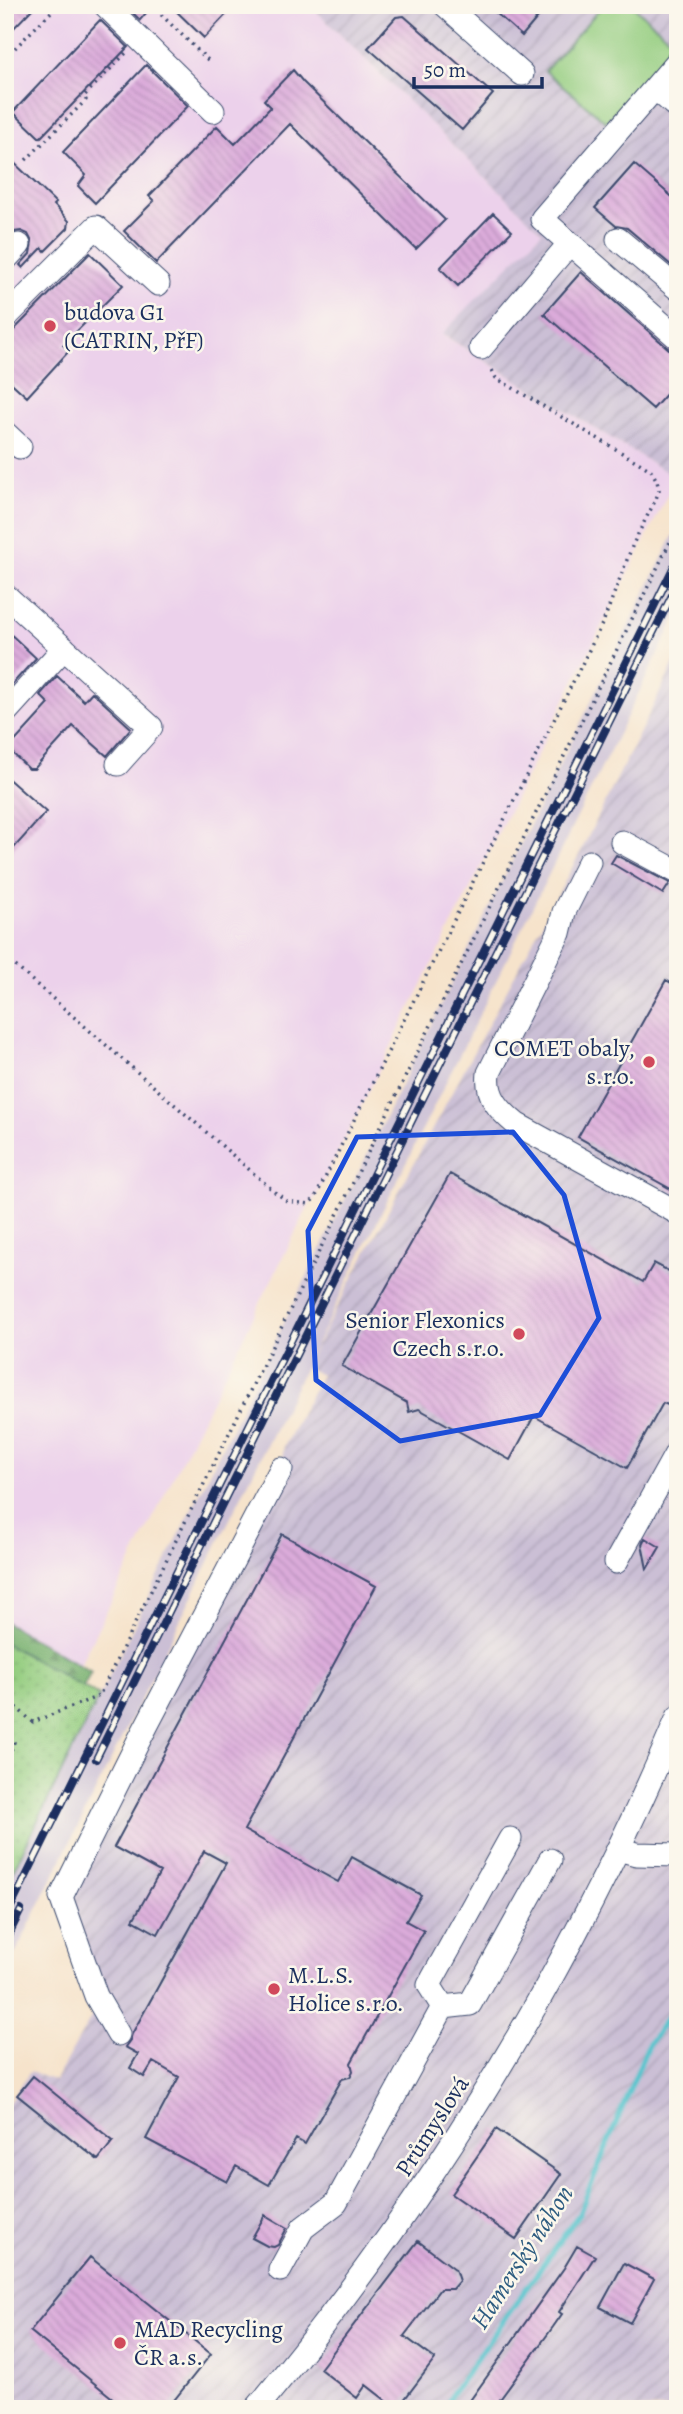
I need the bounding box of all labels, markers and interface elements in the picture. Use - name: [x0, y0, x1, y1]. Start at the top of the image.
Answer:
- scale bar: [414, 46, 541, 90]
- text: 50 m: [424, 56, 466, 84]
- place label: budova G1 (CATRIN, PřF): [64, 296, 204, 356]
- marker: budova G1 (CATRIN, PřF): [42, 318, 58, 334]
- place label: COMET obaly, s.r.o.: [494, 1032, 635, 1092]
- marker: COMET obaly, s.r.o.: [641, 1054, 657, 1070]
- place label: Senior Flexonics Czech s.r.o.: [345, 1304, 505, 1364]
- marker: Senior Flexonics Czech s.r.o.: [511, 1326, 527, 1342]
- place label: M.L.S. Holice s.r.o.: [288, 1959, 404, 2019]
- marker: M.L.S. Holice s.r.o.: [266, 1981, 282, 1997]
- street label: Průmyslová: [388, 2069, 477, 2182]
- water label: Hamerský náhon: [462, 2178, 582, 2336]
- place label: MAD Recycling ČR a.s.: [134, 2313, 283, 2373]
- marker: MAD Recycling ČR a.s.: [112, 2335, 128, 2351]

